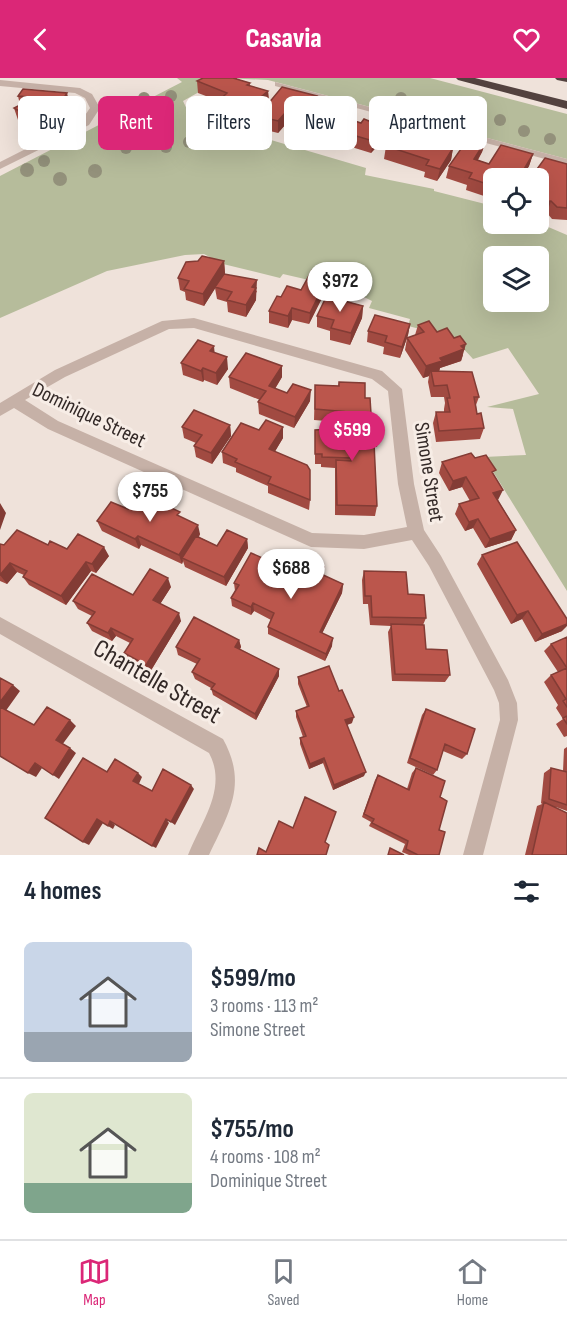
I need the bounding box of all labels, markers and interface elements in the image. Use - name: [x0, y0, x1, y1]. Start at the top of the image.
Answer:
- icon: back: [24, 23, 57, 56]
- text: Casavia: [246, 23, 321, 55]
- icon: heart: [510, 23, 543, 56]
- chip: Buy: [18, 96, 86, 150]
- chip: Rent: [98, 96, 174, 150]
- chip: Filters: [186, 96, 272, 150]
- chip: New: [284, 96, 357, 150]
- chip: Apartment: [369, 96, 487, 150]
- map controls: [483, 168, 549, 312]
- button: locate: [483, 168, 549, 234]
- button: layers: [483, 246, 549, 312]
- pin: $972: [304, 262, 376, 313]
- text: $972: [321, 269, 359, 293]
- street label: Dominique Street: [28, 377, 150, 453]
- pin: $599: [316, 411, 388, 462]
- text: $599: [333, 418, 371, 442]
- street label: Simone Street: [409, 421, 449, 523]
- pin: $755: [114, 472, 186, 523]
- text: $755: [132, 479, 168, 503]
- pin: $688: [255, 549, 327, 600]
- text: $688: [272, 556, 310, 580]
- street label: Chantelle Street: [88, 633, 226, 731]
- icon: filters: [510, 875, 543, 908]
- text: 4 homes: [24, 876, 101, 907]
- text: $599/mo: [210, 963, 296, 994]
- icon: home: [72, 966, 144, 1038]
- text: 3 rooms · 113 m²: [210, 994, 319, 1018]
- text: Simone Street: [210, 1018, 305, 1042]
- text: $755/mo: [210, 1114, 294, 1145]
- icon: home: [72, 1117, 144, 1189]
- text: 4 rooms · 108 m²: [210, 1145, 321, 1169]
- text: Dominique Street: [210, 1169, 327, 1193]
- tab: Map: [78, 1255, 111, 1310]
- tab: Saved: [267, 1255, 300, 1310]
- tab: Home: [456, 1255, 489, 1310]

